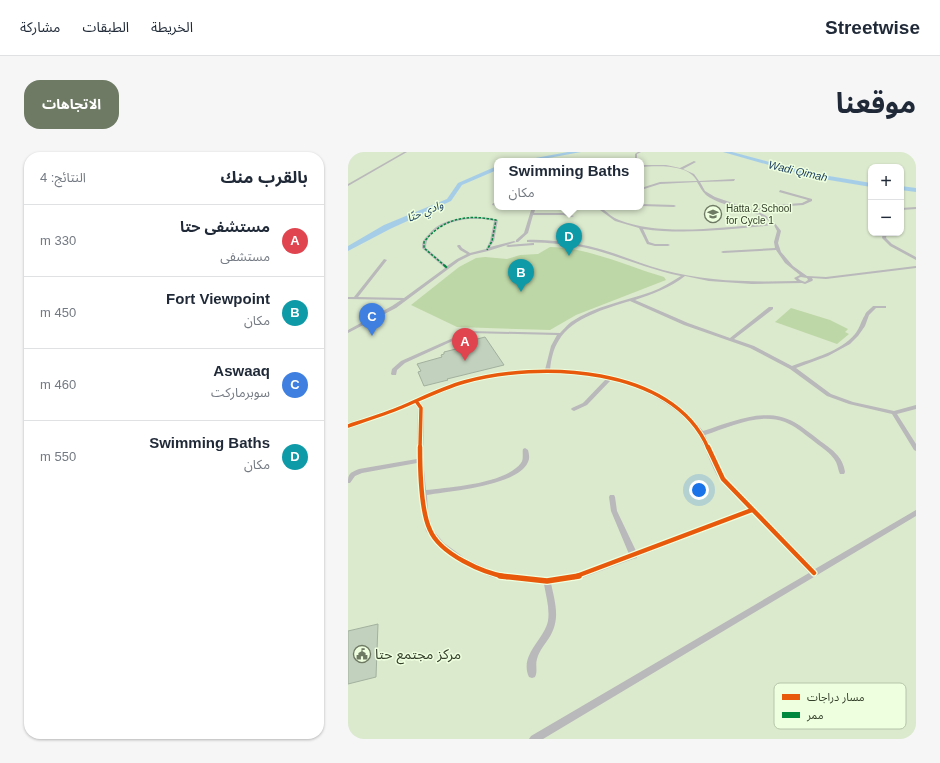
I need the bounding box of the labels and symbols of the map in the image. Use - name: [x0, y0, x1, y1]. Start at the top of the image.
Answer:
- water label: Wadi Qimah: [767, 158, 829, 184]
- water label: وادي حتّا: [405, 198, 446, 227]
- place label: Hatta 2 School for Cycle 1: [726, 203, 792, 226]
- school or university icon: Hatta 2 School for Cycle 1: [703, 204, 723, 224]
- pin: D: [556, 223, 582, 256]
- pin: B: [508, 259, 534, 292]
- pin: C: [359, 303, 385, 336]
- pin: A: [452, 328, 478, 361]
- your location: [689, 480, 709, 500]
- public building icon: مركز مجتمع حتا: [352, 644, 372, 664]
- place label: مركز مجتمع حتا: [375, 646, 461, 665]
- legend: [774, 683, 906, 729]
- text: مسار دراجات: [807, 691, 865, 704]
- text: ممر: [806, 709, 824, 722]

